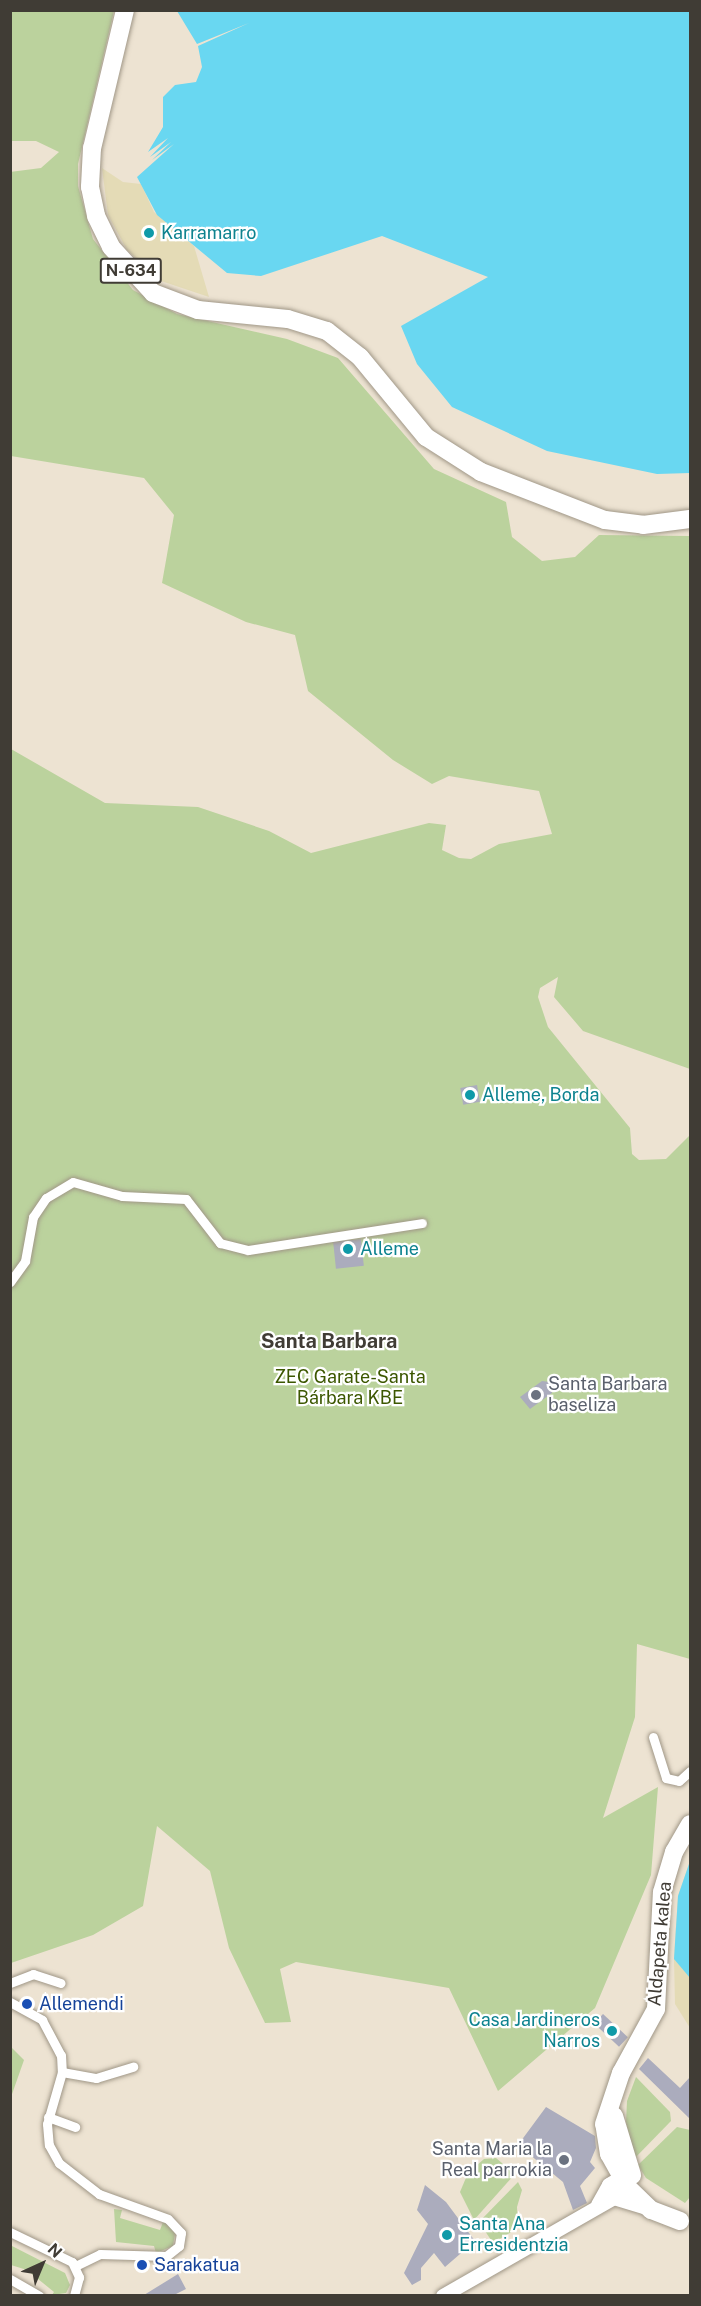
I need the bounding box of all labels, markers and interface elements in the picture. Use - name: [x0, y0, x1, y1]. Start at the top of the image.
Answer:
- place label: Karramarro: [161, 222, 256, 244]
- marker: Karramarro: [142, 226, 156, 240]
- road number: N-634: [100, 258, 162, 284]
- place label: Alleme, Borda: [482, 1084, 600, 1106]
- marker: Alleme, Borda: [463, 1088, 477, 1102]
- place label: Alleme: [360, 1238, 419, 1260]
- marker: Alleme: [341, 1242, 355, 1256]
- district label: Santa Barbara: [261, 1329, 397, 1353]
- park label: ZEC Garate-Santa Bárbara KBE: [274, 1367, 426, 1410]
- place label: Santa Barbara baseliza: [548, 1374, 668, 1416]
- marker: Santa Barbara baseliza: [529, 1388, 543, 1402]
- street label: Aldapeta kalea: [644, 1881, 676, 2007]
- place label: Allemendi: [39, 1993, 124, 2015]
- marker: Allemendi: [20, 1997, 34, 2011]
- place label: Casa Jardineros Narros: [468, 2010, 600, 2052]
- marker: Casa Jardineros Narros: [605, 2024, 619, 2038]
- place label: Santa Maria la Real parrokia: [432, 2139, 552, 2182]
- marker: Santa Maria la Real parrokia: [557, 2153, 571, 2167]
- place label: Santa Ana Erresidentzia: [459, 2214, 569, 2256]
- marker: Santa Ana Erresidentzia: [440, 2228, 454, 2242]
- north arrow: [12, 2234, 72, 2294]
- text: N: [44, 2240, 66, 2262]
- place label: Sarakatua: [154, 2254, 239, 2276]
- marker: Sarakatua: [135, 2258, 149, 2272]

